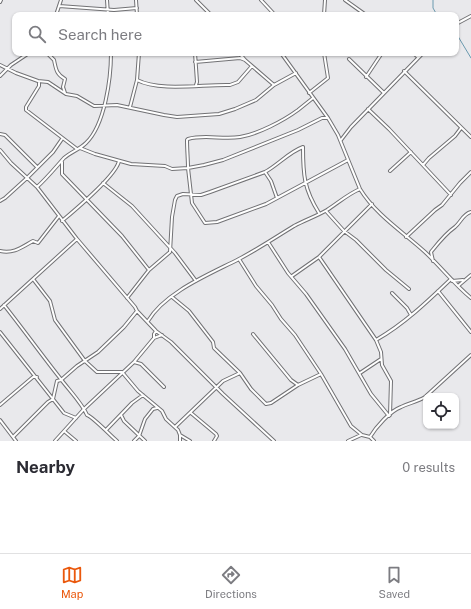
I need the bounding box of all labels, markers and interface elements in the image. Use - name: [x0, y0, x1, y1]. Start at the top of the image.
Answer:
- search box: [12, 12, 459, 56]
- icon: search: [26, 23, 48, 45]
- text: Search here: [58, 26, 142, 43]
- map controls: [423, 393, 459, 429]
- button: locate: [423, 393, 459, 429]
- text: Nearby: [16, 457, 75, 477]
- text: 0 results: [402, 460, 455, 475]
- tab: Map: [61, 564, 83, 600]
- tab: Directions: [205, 564, 257, 600]
- tab: Saved: [379, 564, 410, 600]

